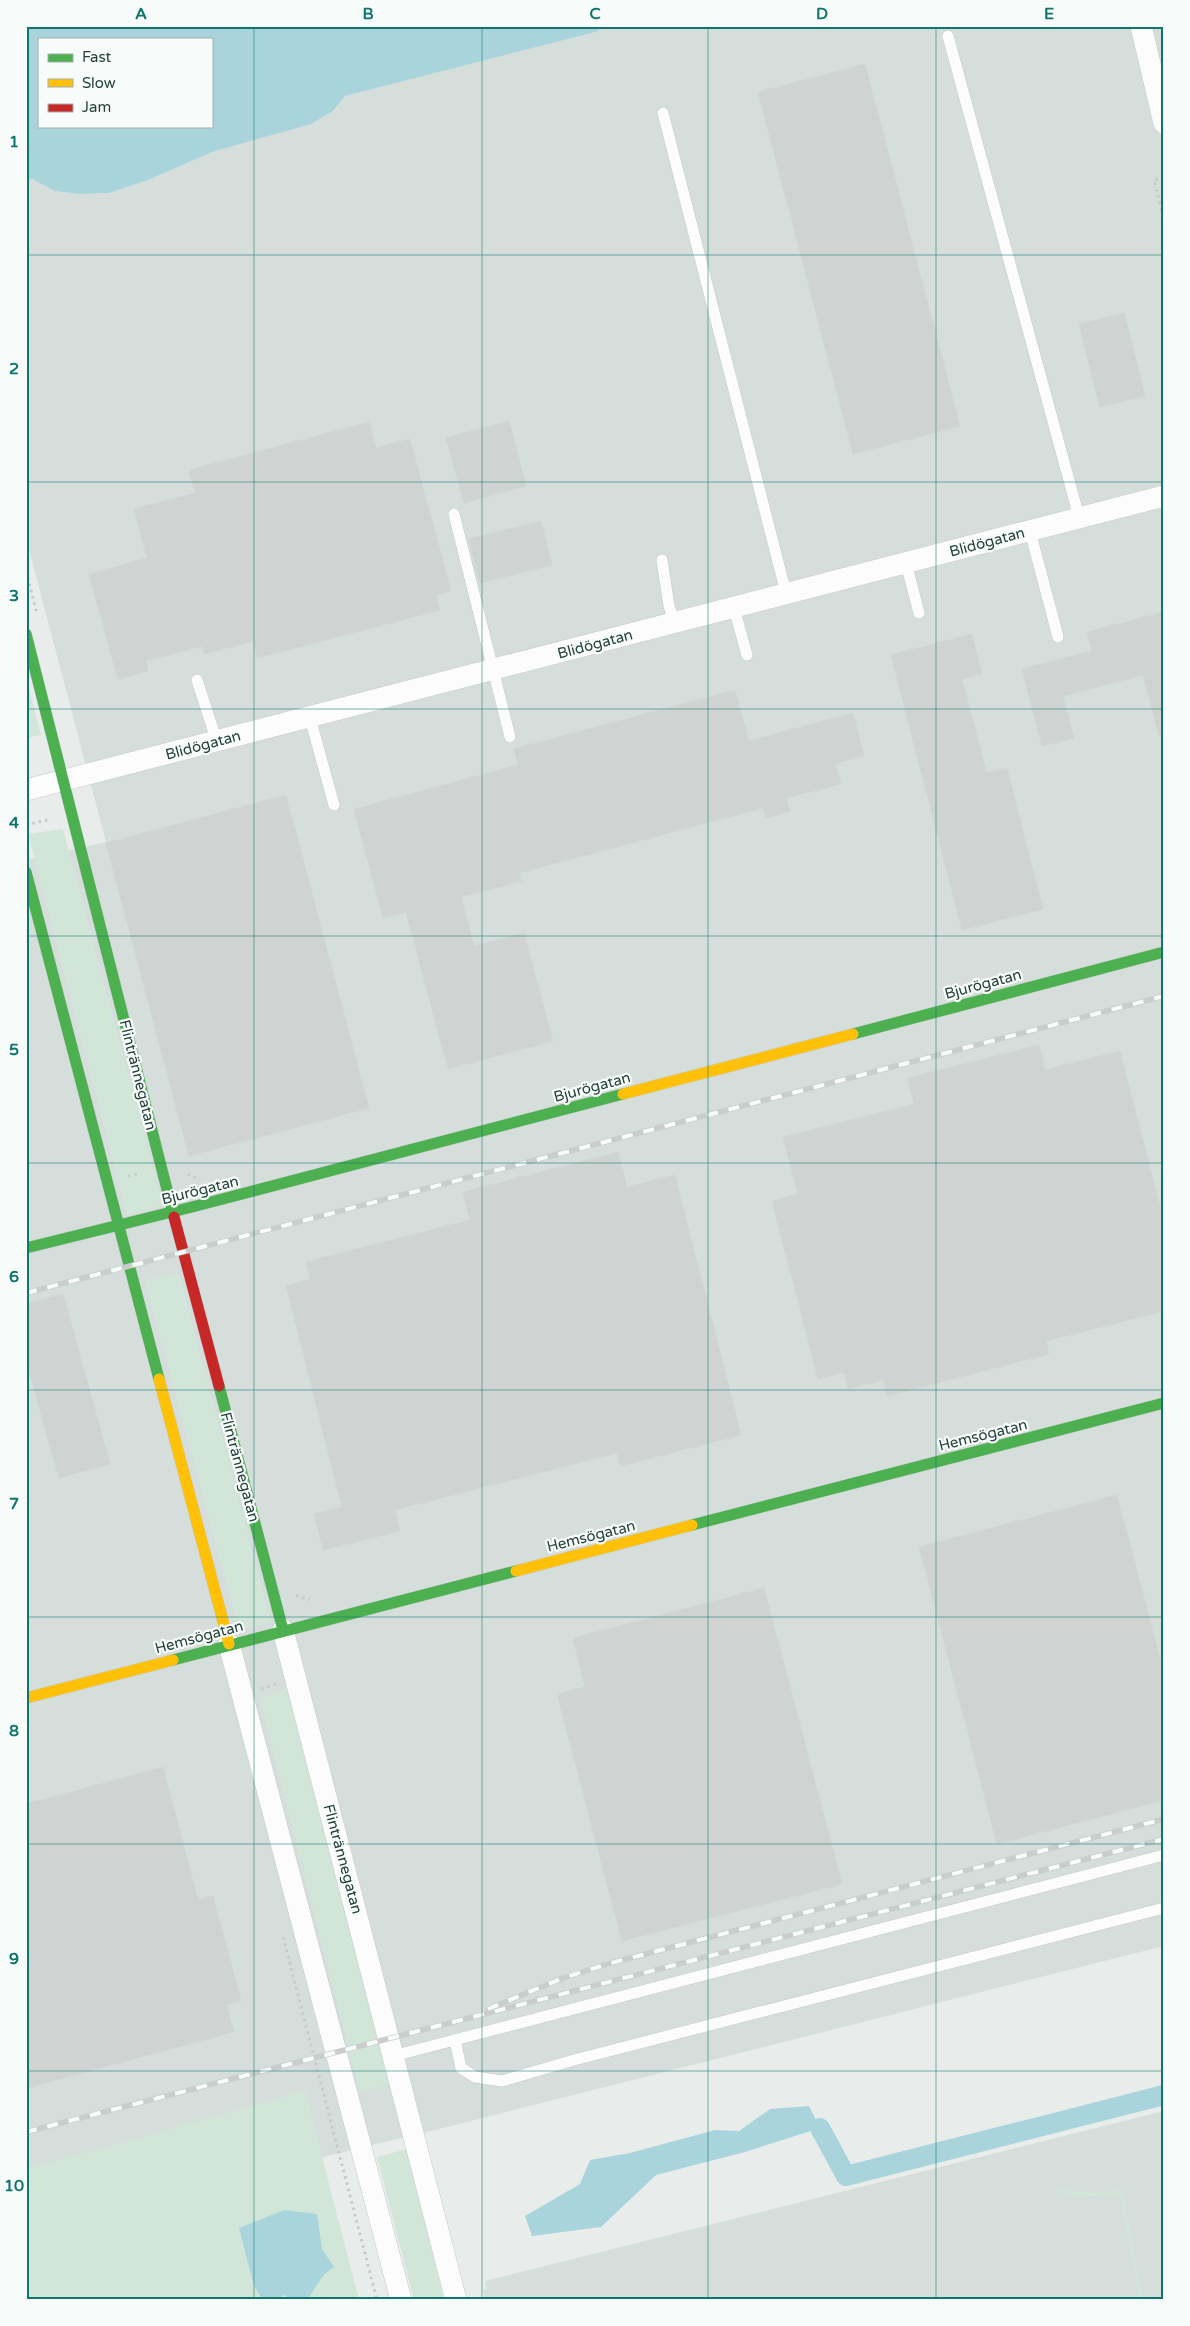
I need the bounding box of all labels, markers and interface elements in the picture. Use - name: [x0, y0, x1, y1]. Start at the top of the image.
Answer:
- text: A: [135, 4, 147, 24]
- text: B: [362, 4, 374, 24]
- text: C: [589, 4, 601, 24]
- text: D: [816, 4, 828, 24]
- text: E: [1044, 4, 1054, 24]
- legend: [38, 38, 212, 128]
- text: Fast: [82, 48, 112, 66]
- text: Slow: [82, 74, 116, 92]
- text: Jam: [82, 98, 111, 116]
- text: 1: [9, 132, 19, 152]
- text: 2: [9, 359, 19, 379]
- street label: Blidögatan: [947, 523, 1027, 561]
- text: 3: [9, 586, 19, 606]
- street label: Blidögatan: [555, 625, 635, 663]
- street label: Blidögatan: [163, 726, 243, 764]
- text: 4: [9, 813, 19, 833]
- street label: Bjurögatan: [943, 965, 1023, 1003]
- street label: Flintrännegatan: [116, 1018, 160, 1132]
- text: 5: [9, 1040, 19, 1060]
- street label: Bjurögatan: [552, 1068, 632, 1106]
- street label: Bjurögatan: [160, 1172, 240, 1208]
- text: 6: [9, 1267, 19, 1287]
- street label: Flintrännegatan: [217, 1410, 263, 1524]
- street label: Hemsögatan: [937, 1415, 1029, 1455]
- text: 7: [9, 1494, 19, 1514]
- street label: Hemsögatan: [545, 1516, 637, 1556]
- street label: Hemsögatan: [153, 1617, 245, 1657]
- text: 8: [9, 1721, 19, 1741]
- street label: Flintrännegatan: [320, 1802, 366, 1916]
- text: 9: [9, 1949, 19, 1969]
- text: 10: [4, 2176, 24, 2196]

